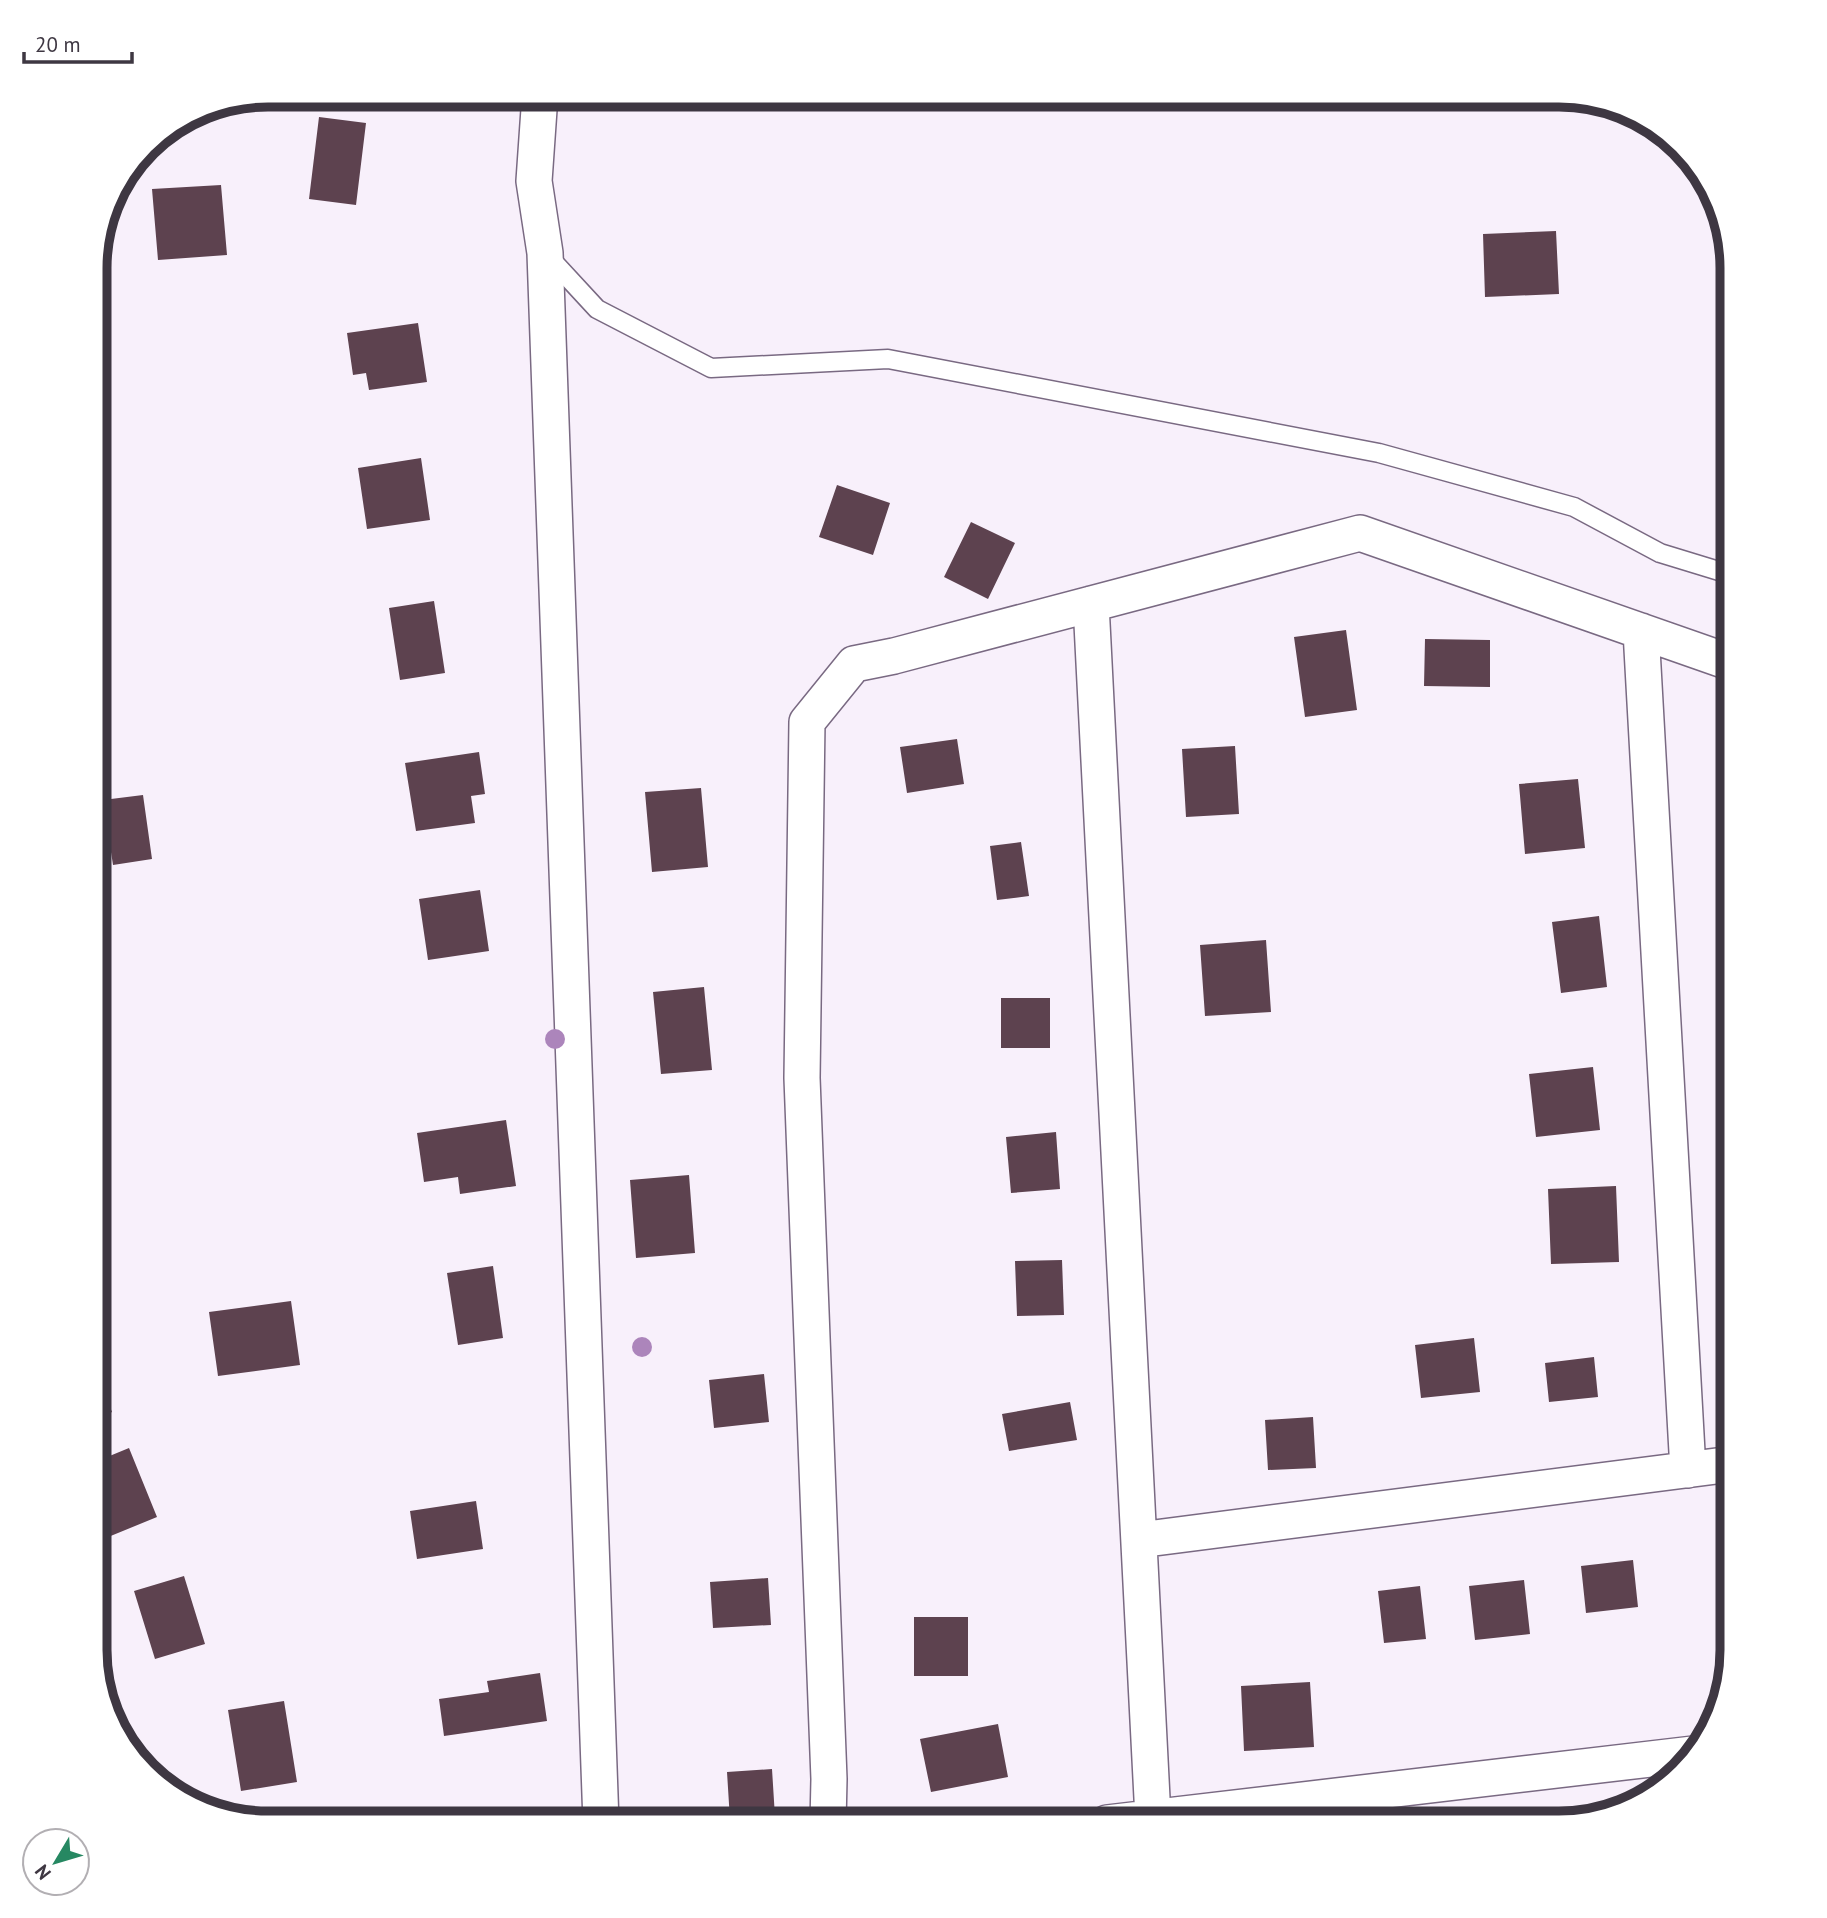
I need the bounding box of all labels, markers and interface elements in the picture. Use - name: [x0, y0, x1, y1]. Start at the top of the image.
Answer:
- scale bar: [24, 21, 133, 65]
- text: 20 m: [35, 31, 81, 58]
- north arrow: [21, 1827, 91, 1897]
- text: N: [29, 1860, 56, 1885]

